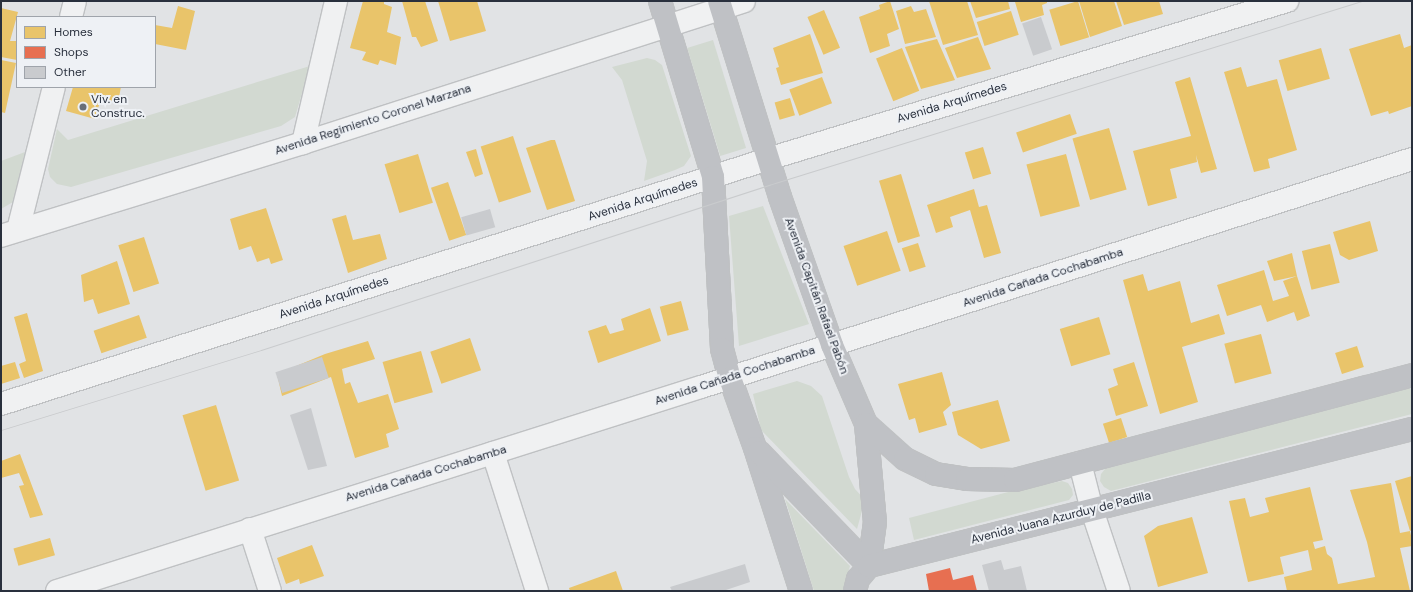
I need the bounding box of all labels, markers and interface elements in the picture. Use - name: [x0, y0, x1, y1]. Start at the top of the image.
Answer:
- legend: [16, 16, 156, 88]
- text: Homes: [54, 24, 93, 40]
- text: Shops: [54, 44, 89, 60]
- text: Other: [54, 64, 86, 80]
- street label: Avenida Arquímedes: [895, 79, 1009, 127]
- street label: Avenida Regimiento Coronel Marzana: [273, 81, 473, 159]
- place label: Viv. en Construc.: [91, 93, 145, 121]
- marker: Viv. en Construc.: [78, 102, 88, 112]
- street label: Avenida Arquímedes: [586, 175, 700, 225]
- street label: Avenida Capitán Rafael Pabón: [781, 216, 851, 376]
- street label: Avenida Cañada Cochabamba: [961, 245, 1125, 311]
- street label: Avenida Arquímedes: [277, 273, 391, 323]
- street label: Avenida Cañada Cochabamba: [653, 343, 817, 409]
- street label: Avenida Cañada Cochabamba: [344, 443, 508, 505]
- street label: Avenida Juana Azurduy de Padilla: [969, 489, 1153, 547]

